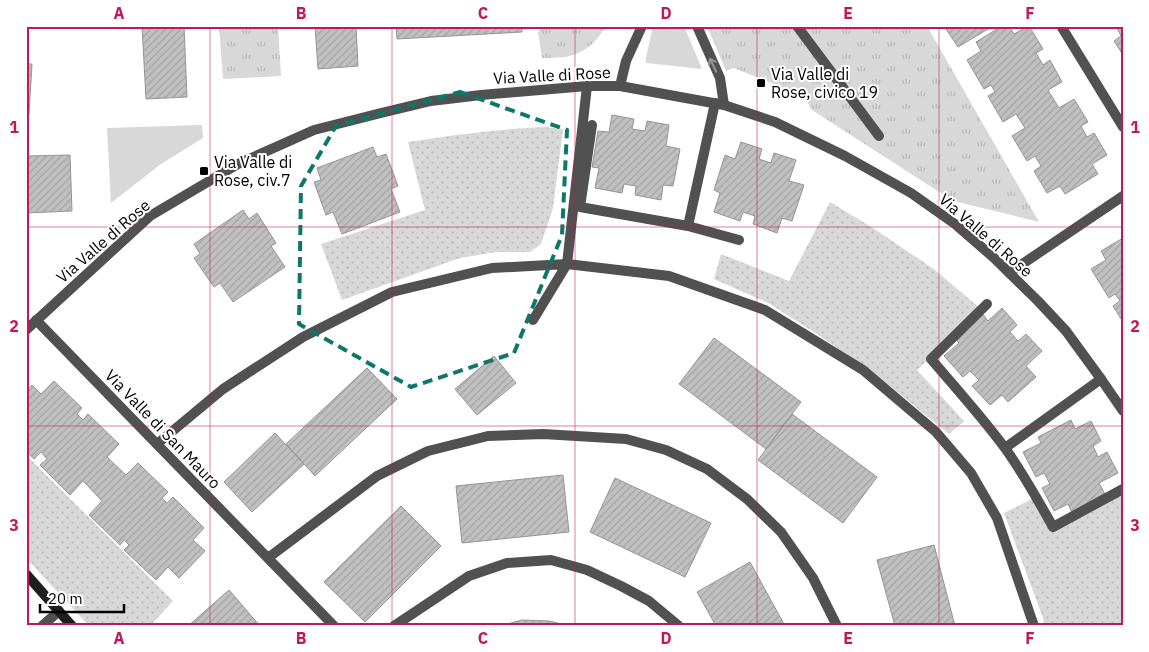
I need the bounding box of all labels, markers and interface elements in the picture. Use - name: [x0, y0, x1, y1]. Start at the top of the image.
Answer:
- text: A: [114, 3, 125, 23]
- text: B: [296, 3, 307, 23]
- text: C: [478, 3, 488, 23]
- text: D: [660, 3, 672, 23]
- text: E: [843, 3, 853, 23]
- text: F: [1025, 3, 1035, 23]
- one-way arrow: [708, 58, 718, 73]
- street label: Via Valle di Rose: [493, 62, 611, 88]
- place label: Via Valle di Rose, civico 19: [771, 64, 878, 102]
- marker: Via Valle di Rose, civico 19: [755, 77, 767, 89]
- text: 1: [9, 117, 19, 137]
- text: 1: [1130, 117, 1140, 137]
- place label: Via Valle di Rose, civ.7: [214, 152, 292, 190]
- marker: Via Valle di Rose, civ.7: [198, 165, 210, 177]
- street label: Via Valle di Rose: [935, 189, 1037, 281]
- street label: Via Valle di Rose: [52, 195, 154, 287]
- text: 2: [9, 316, 19, 336]
- text: 2: [1130, 316, 1140, 336]
- street label: Via Valle di San Mauro: [101, 365, 225, 493]
- text: 3: [9, 515, 19, 535]
- text: 3: [1130, 515, 1140, 535]
- scale bar: [40, 582, 124, 614]
- text: 20 m: [48, 589, 83, 608]
- text: A: [114, 628, 125, 648]
- text: B: [296, 628, 307, 648]
- text: C: [478, 628, 488, 648]
- text: D: [660, 628, 672, 648]
- text: E: [843, 628, 853, 648]
- text: F: [1025, 628, 1035, 648]

